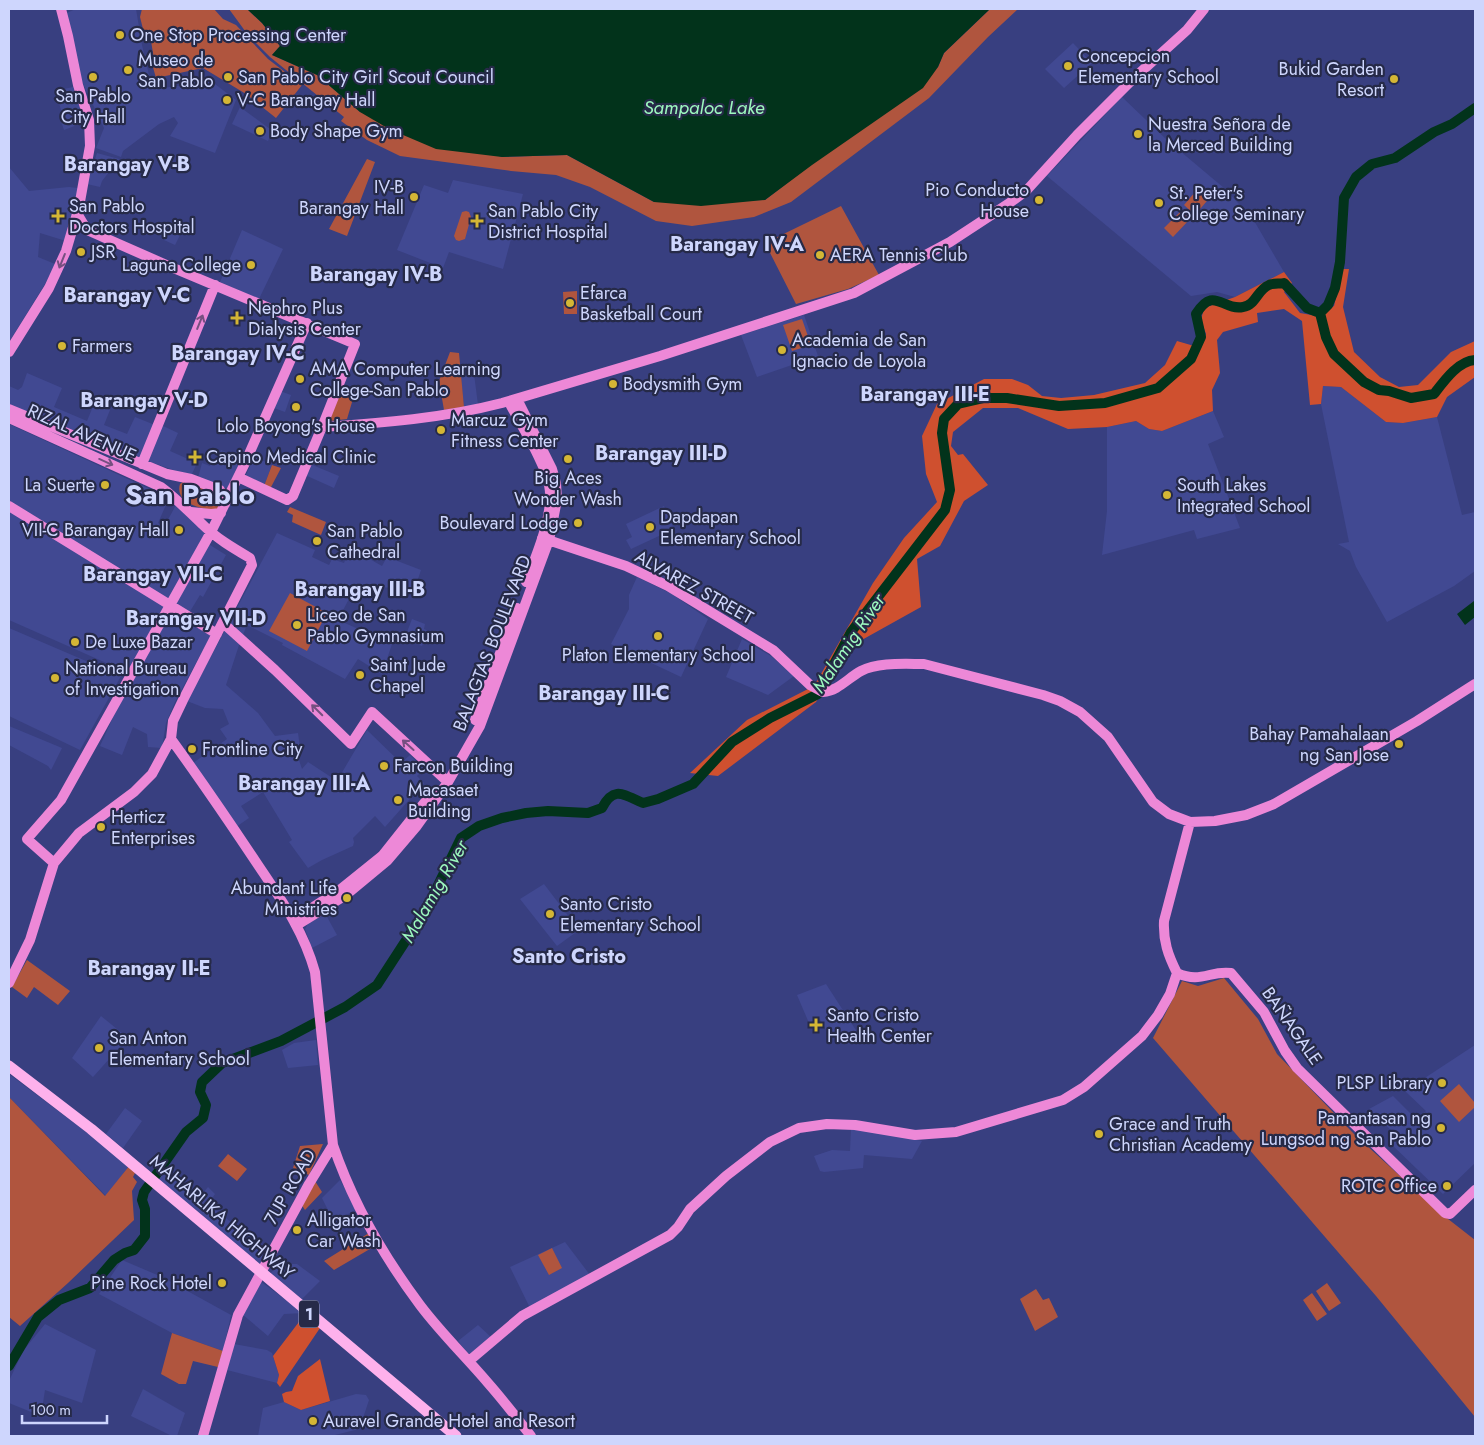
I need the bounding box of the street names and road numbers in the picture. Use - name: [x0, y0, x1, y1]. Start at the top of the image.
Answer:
- street label: RIZAL AVENUE: [23, 397, 141, 469]
- street label: ALVAREZ STREET: [630, 544, 758, 631]
- street label: BALAGTAS BOULEVARD: [446, 551, 538, 735]
- street label: BAÑAGALE: [1255, 982, 1329, 1070]
- street label: 7UP ROAD: [258, 1144, 322, 1230]
- street label: MAHARLIKA HIGHWAY: [144, 1149, 301, 1286]
- road number: 1: [299, 1300, 319, 1328]

